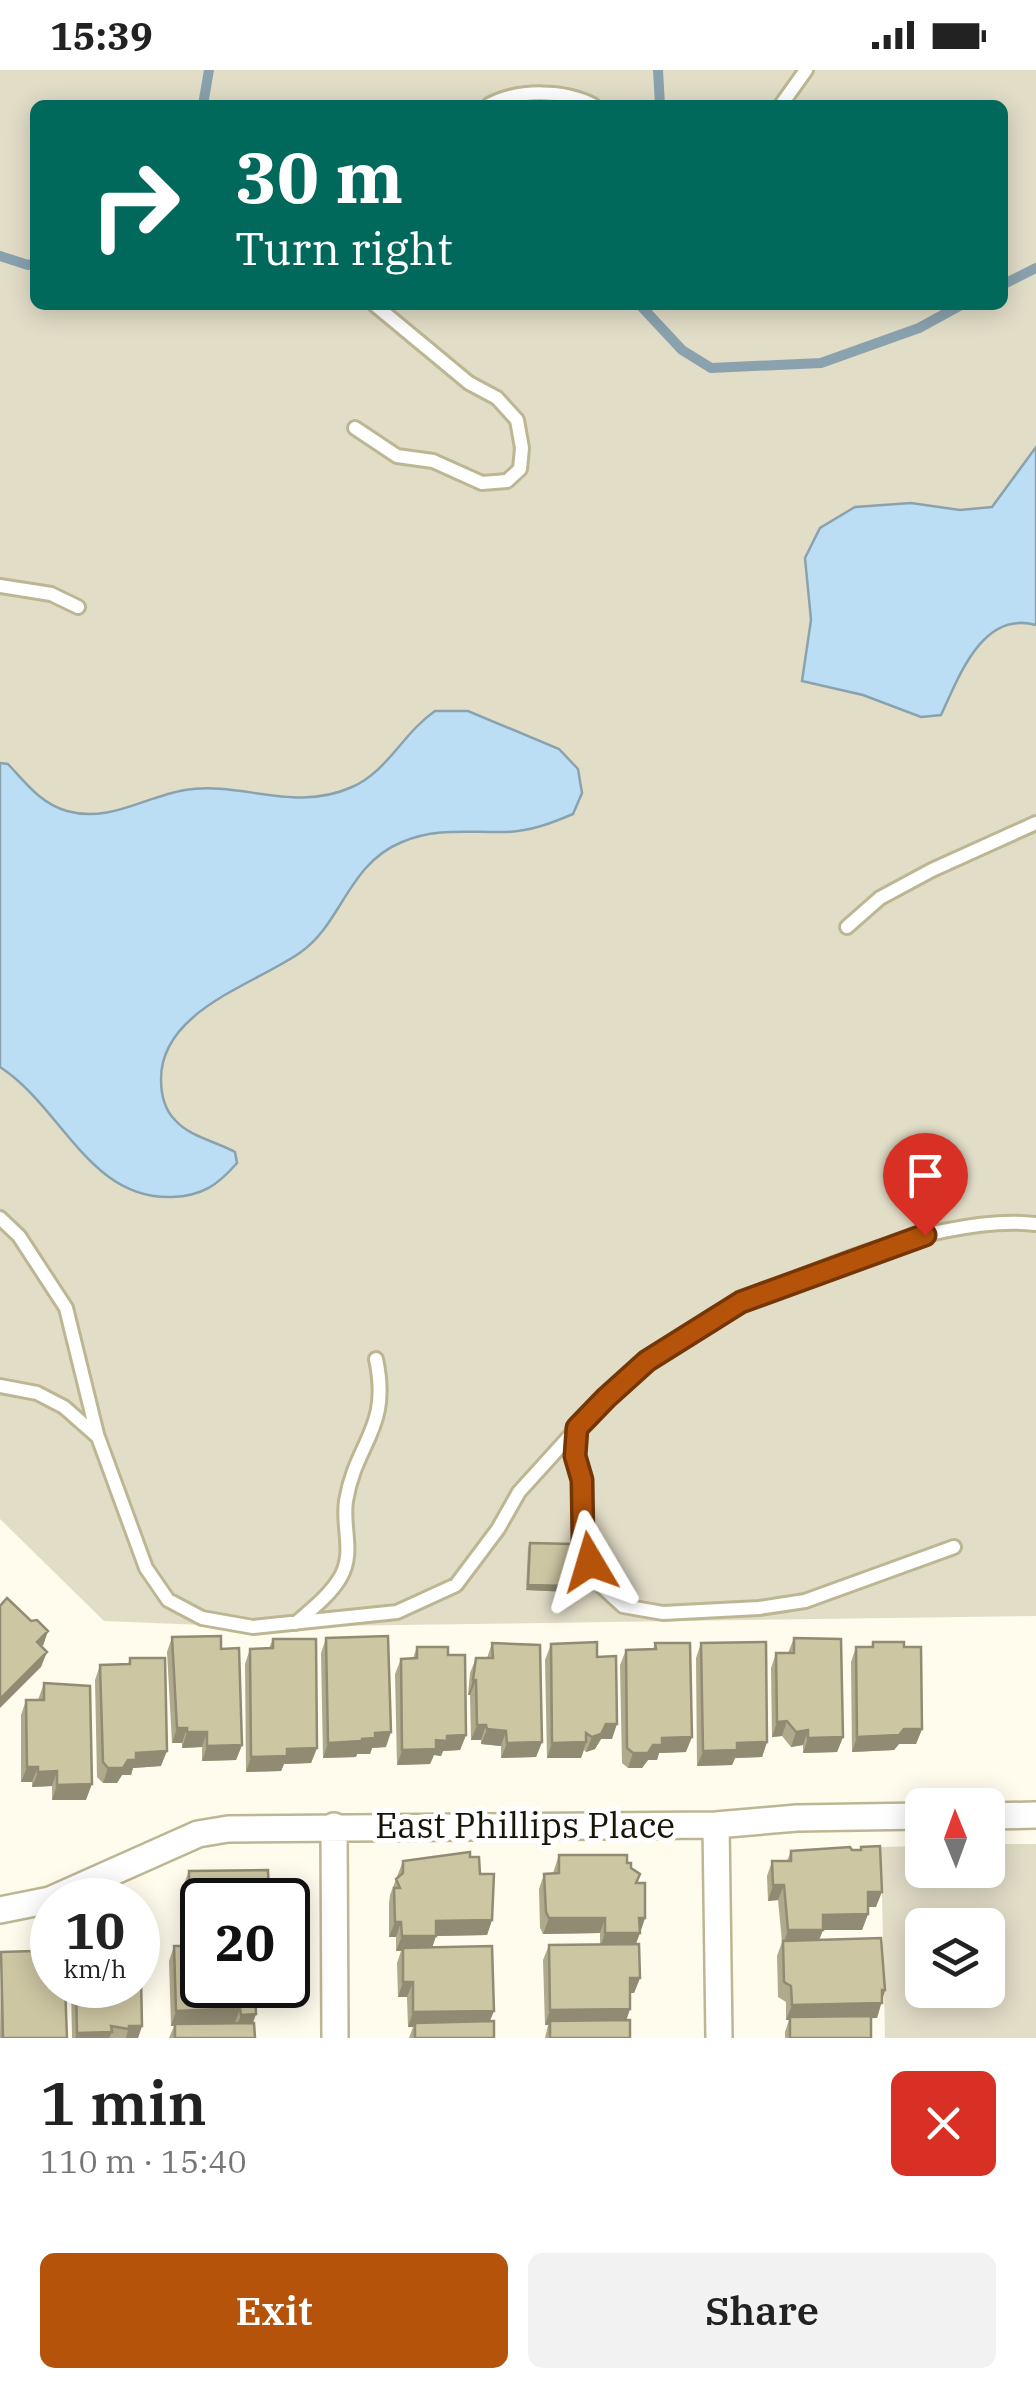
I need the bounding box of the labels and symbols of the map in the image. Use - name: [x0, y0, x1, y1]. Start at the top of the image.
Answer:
- pin: [883, 1133, 968, 1236]
- position arrow: [538, 1510, 642, 1614]
- north arrow: [905, 1788, 1005, 1888]
- street label: East Phillips Place: [375, 1802, 675, 1848]
- speed limit sign: 20: [180, 1878, 310, 2008]

